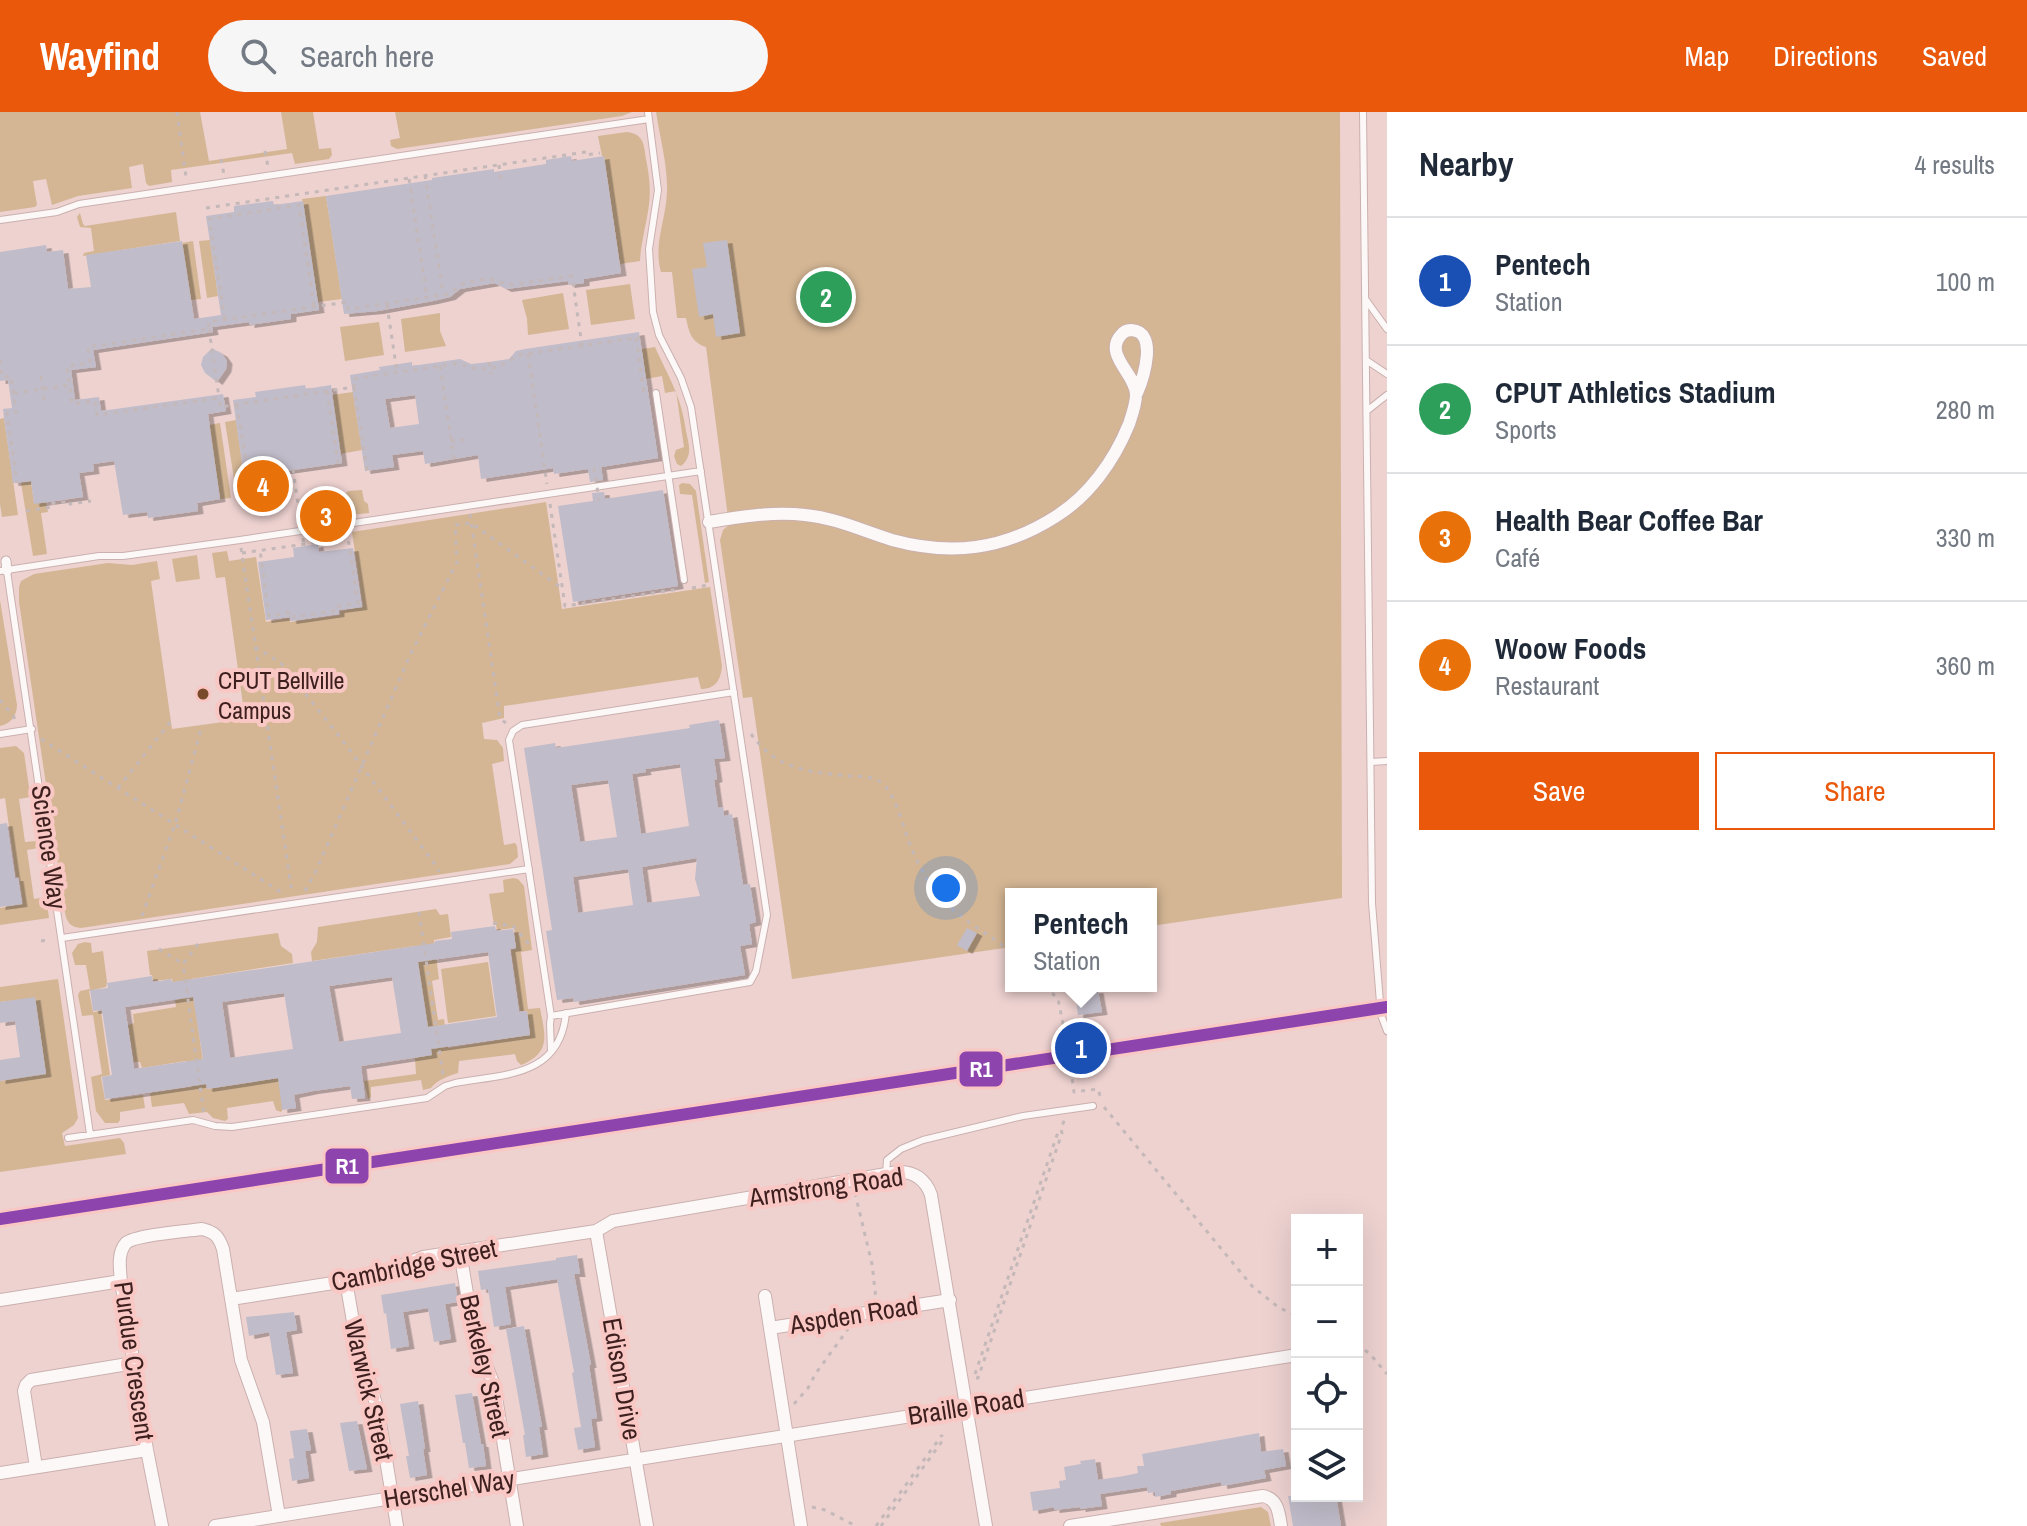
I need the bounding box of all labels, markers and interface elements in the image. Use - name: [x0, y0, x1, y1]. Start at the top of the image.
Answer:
- search box: [208, 20, 768, 92]
- text: Wayfind: [40, 31, 160, 82]
- icon: search: [236, 34, 280, 78]
- text: Search here: [300, 36, 434, 76]
- text: Map: [1685, 37, 1729, 75]
- text: Directions: [1773, 37, 1878, 75]
- text: Saved: [1922, 37, 1987, 75]
- text: Nearby: [1419, 141, 1514, 187]
- text: 4 results: [1914, 147, 1995, 182]
- text: Pentech: [1495, 244, 1591, 284]
- text: 1: [1439, 264, 1451, 299]
- text: 100 m: [1936, 264, 1995, 299]
- pin: 2: [800, 267, 852, 327]
- text: Station: [1495, 284, 1563, 319]
- text: CPUT Athletics Stadium: [1495, 372, 1776, 412]
- text: 2: [1439, 392, 1451, 427]
- text: 280 m: [1936, 392, 1995, 427]
- text: Sports: [1495, 412, 1557, 447]
- pin: 4: [237, 456, 289, 516]
- pin: 3: [300, 486, 352, 546]
- text: Health Bear Coffee Bar: [1495, 500, 1763, 540]
- text: 3: [1439, 520, 1451, 555]
- text: 330 m: [1936, 520, 1995, 555]
- text: Café: [1495, 540, 1540, 575]
- text: Woow Foods: [1495, 628, 1646, 668]
- text: 4: [1439, 648, 1451, 683]
- text: 360 m: [1936, 648, 1995, 683]
- place label: CPUT Bellville Campus: [218, 664, 345, 726]
- text: Restaurant: [1495, 668, 1599, 703]
- marker: CPUT Bellville Campus: [195, 686, 211, 702]
- button: Save: [1419, 752, 1699, 830]
- button: Share: [1715, 752, 1995, 830]
- street label: Science Way: [23, 783, 76, 912]
- your location: [926, 868, 966, 908]
- popup: [1005, 888, 1157, 992]
- text: Pentech: [1033, 903, 1129, 943]
- text: Station: [1033, 943, 1101, 978]
- pin: 1: [1055, 1018, 1107, 1078]
- line badge: R1: [958, 1050, 1004, 1088]
- text: R1: [969, 1054, 993, 1084]
- line badge: R1: [324, 1147, 370, 1185]
- text: R1: [335, 1151, 359, 1181]
- street label: Armstrong Road: [746, 1158, 905, 1215]
- map controls: [1291, 1214, 1363, 1502]
- button: +: [1291, 1214, 1363, 1286]
- street label: Cambridge Street: [328, 1230, 500, 1299]
- street label: Purdue Crescent: [106, 1279, 163, 1443]
- button: −: [1291, 1286, 1363, 1358]
- street label: Aspden Road: [786, 1287, 920, 1342]
- street label: Berkeley Street: [452, 1291, 519, 1441]
- street label: Edison Drive: [595, 1315, 650, 1443]
- street label: Warwick Street: [336, 1316, 403, 1464]
- button: locate: [1291, 1358, 1363, 1430]
- street label: Braille Road: [905, 1380, 1027, 1433]
- button: layers: [1291, 1430, 1363, 1502]
- street label: Herschel Way: [381, 1461, 517, 1516]

